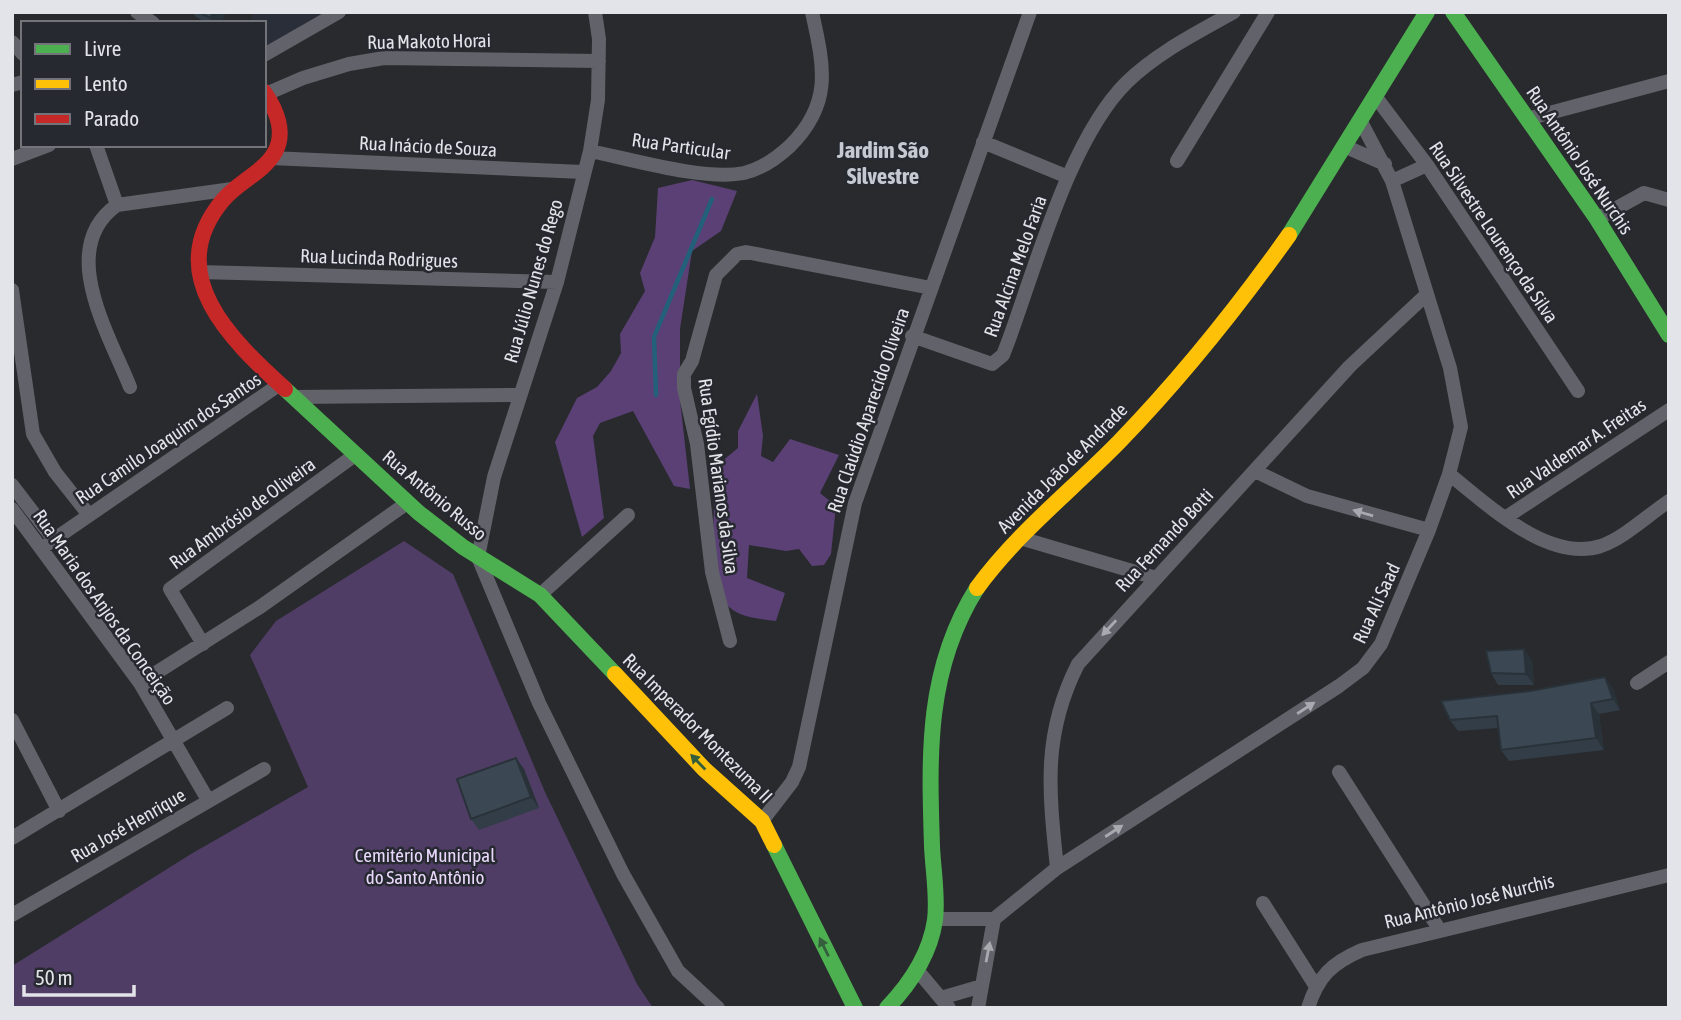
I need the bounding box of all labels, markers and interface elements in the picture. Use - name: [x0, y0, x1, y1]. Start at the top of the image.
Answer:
- legend: [21, 21, 266, 147]
- street label: Rua Makoto Horai: [367, 29, 491, 53]
- text: Livre: [84, 36, 121, 60]
- text: Lento: [84, 71, 128, 95]
- street label: Rua Antônio José Nurchis: [1522, 82, 1638, 239]
- text: Parado: [84, 106, 139, 130]
- street label: Rua Particular: [631, 128, 732, 164]
- street label: Rua Inácio de Souza: [359, 131, 497, 161]
- district label: Jardim São Silvestre: [836, 137, 929, 189]
- street label: Rua Silvestre Lourenço da Silva: [1425, 137, 1563, 327]
- street label: Rua Alcina Melo Faria: [979, 192, 1051, 340]
- street label: Rua Júlio Nunes do Rego: [499, 197, 567, 365]
- street label: Rua Lucinda Rodrigues: [300, 244, 459, 272]
- street label: Rua Claúdio Aparecido Oliveira: [823, 305, 913, 515]
- street label: Rua Camilo Joaquim dos Santos: [71, 368, 265, 508]
- street label: Rua Egídio Marianos da Silva: [694, 377, 744, 575]
- street label: Rua Valdemar A. Freitas: [1502, 393, 1650, 503]
- street label: Avenida João de Andrade: [993, 399, 1131, 537]
- street label: Rua Antônio Russo: [379, 445, 492, 545]
- street label: Rua Ambrósio de Oliveira: [165, 453, 319, 573]
- street label: Rua Fernando Botti: [1111, 484, 1217, 596]
- street label: Rua Maria dos Anjos da Conceição: [29, 505, 181, 709]
- one-way arrow: [1352, 507, 1373, 517]
- street label: Rua Ali Saad: [1348, 559, 1404, 647]
- one-way arrow: [1102, 619, 1118, 636]
- street label: Rua Imperador Montezuma II: [619, 649, 777, 807]
- one-way arrow: [1296, 701, 1315, 714]
- one-way arrow: [690, 754, 706, 771]
- street label: Rua José Henrique: [67, 783, 189, 867]
- one-way arrow: [1105, 824, 1124, 837]
- park label: Cemitério Municipal do Santo Antônio: [355, 844, 495, 888]
- street label: Rua Antônio José Nurchis: [1382, 869, 1556, 933]
- one-way arrow: [819, 937, 830, 957]
- one-way arrow: [983, 941, 994, 963]
- scale bar: [24, 954, 135, 998]
- text: 50 m: [35, 965, 73, 989]

